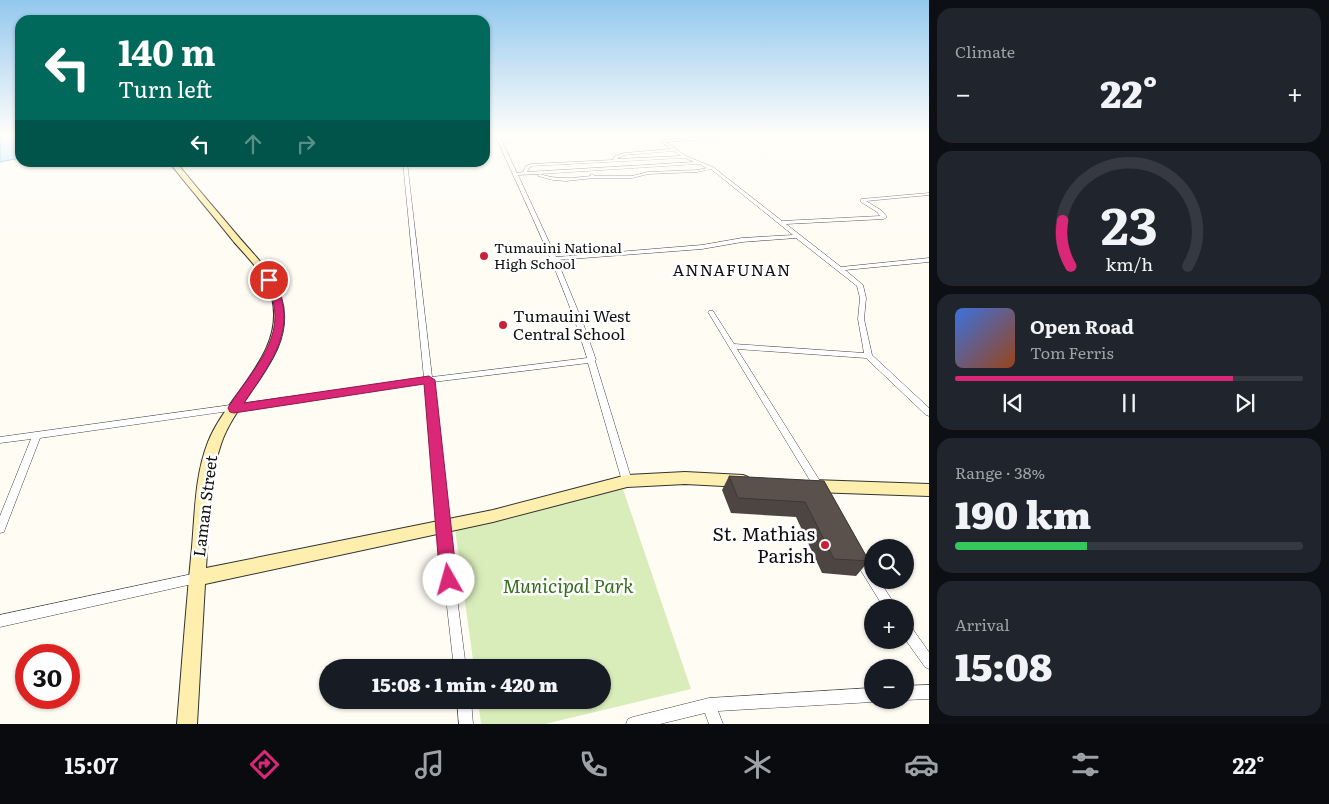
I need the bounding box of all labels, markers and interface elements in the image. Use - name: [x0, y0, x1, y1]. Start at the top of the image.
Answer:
- text: 140 m: [118, 25, 216, 77]
- icon: left: [35, 35, 100, 100]
- text: Climate: [955, 39, 1015, 63]
- text: 22°: [1100, 63, 1158, 120]
- text: −: [955, 71, 971, 113]
- text: +: [1287, 71, 1303, 113]
- text: Turn left: [118, 72, 212, 105]
- icon: left: [186, 130, 214, 158]
- icon: ahead: [239, 130, 267, 158]
- icon: right: [292, 130, 320, 158]
- text: 23: [1101, 184, 1157, 261]
- place label: Tumauini National High School: [494, 237, 622, 273]
- marker: Tumauini National High School: [478, 250, 490, 262]
- text: km/h: [1105, 250, 1153, 277]
- district label: ANNAFUNAN: [673, 257, 791, 281]
- pin: [248, 259, 290, 301]
- icon: arrive: [255, 266, 283, 294]
- place label: Tumauini West Central School: [513, 303, 631, 345]
- text: Open Road: [1030, 312, 1134, 340]
- marker: Tumauini West Central School: [497, 319, 509, 331]
- text: Tom Ferris: [1030, 340, 1114, 364]
- icon: previous: [999, 389, 1027, 417]
- icon: pause: [1115, 389, 1143, 417]
- icon: next: [1231, 389, 1259, 417]
- street label: Laman Street: [186, 453, 222, 558]
- text: Range · 38%: [955, 460, 1045, 484]
- text: 190 km: [955, 484, 1091, 541]
- place label: St. Mathias Parish: [712, 519, 815, 569]
- marker: St. Mathias Parish: [819, 539, 831, 551]
- map controls: [864, 539, 914, 709]
- button: search: [864, 539, 914, 589]
- position arrow: [422, 553, 474, 605]
- park label: Municipal Park: [502, 571, 634, 599]
- button: +: [864, 599, 914, 649]
- text: Arrival: [955, 612, 1010, 636]
- text: 15:08: [955, 636, 1052, 693]
- speed limit sign: 30: [15, 644, 80, 709]
- button: −: [864, 659, 914, 709]
- text: 15:08 · 1 min · 420 m: [372, 670, 558, 698]
- icon: directions: [247, 747, 282, 782]
- icon: music: [412, 747, 447, 782]
- icon: phone: [576, 747, 611, 782]
- icon: climate: [740, 747, 775, 782]
- icon: car: [904, 747, 939, 782]
- icon: filters: [1068, 747, 1103, 782]
- text: 15:07: [65, 748, 118, 781]
- text: 22°: [1233, 748, 1264, 781]

